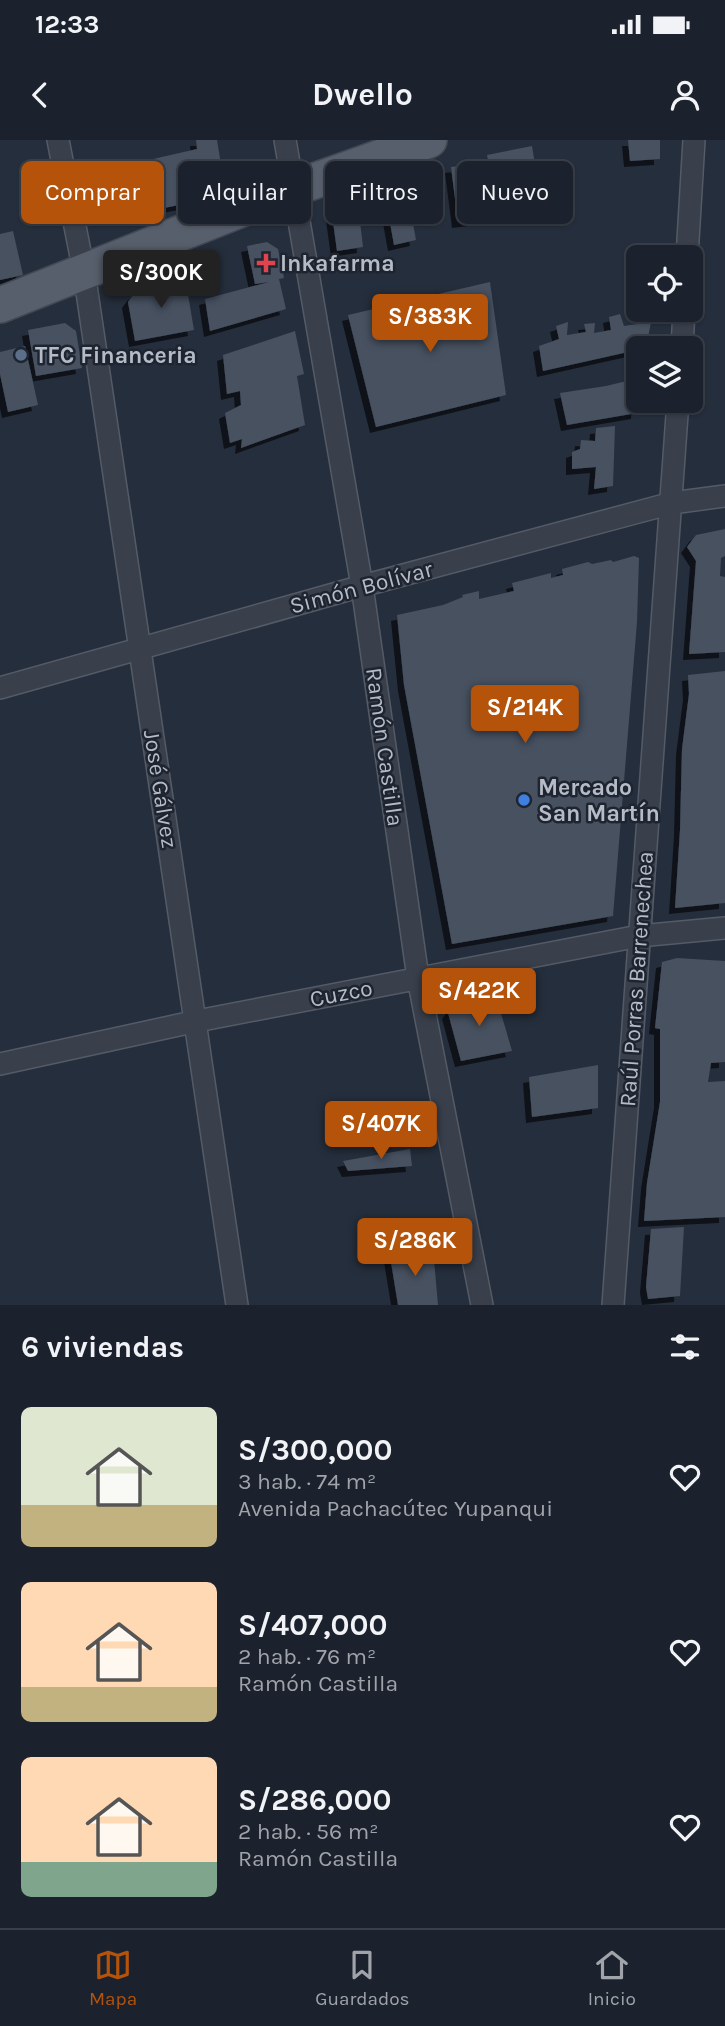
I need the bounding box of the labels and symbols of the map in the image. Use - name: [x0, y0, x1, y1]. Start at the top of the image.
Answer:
- pin: S/300K: [104, 250, 218, 310]
- place label: Inkafarma: [280, 250, 395, 277]
- marker: Inkafarma: [258, 255, 274, 271]
- pin: S/383K: [373, 294, 487, 354]
- place label: TFC Financeria: [35, 342, 197, 369]
- marker: TFC Financeria: [13, 347, 29, 363]
- street label: Simón Bolívar: [287, 555, 436, 620]
- street label: Ramón Castilla: [360, 666, 409, 828]
- pin: S/214K: [468, 686, 582, 745]
- street label: José Gálvez: [138, 728, 183, 850]
- place label: Mercado San Martín: [538, 774, 660, 827]
- marker: Mercado San Martín: [516, 792, 532, 808]
- street label: Raúl Porras Barrenechea: [614, 850, 659, 1108]
- pin: S/422K: [422, 968, 536, 1028]
- street label: Cuzco: [307, 974, 375, 1013]
- pin: S/407K: [324, 1102, 438, 1161]
- pin: S/286K: [358, 1218, 472, 1278]

